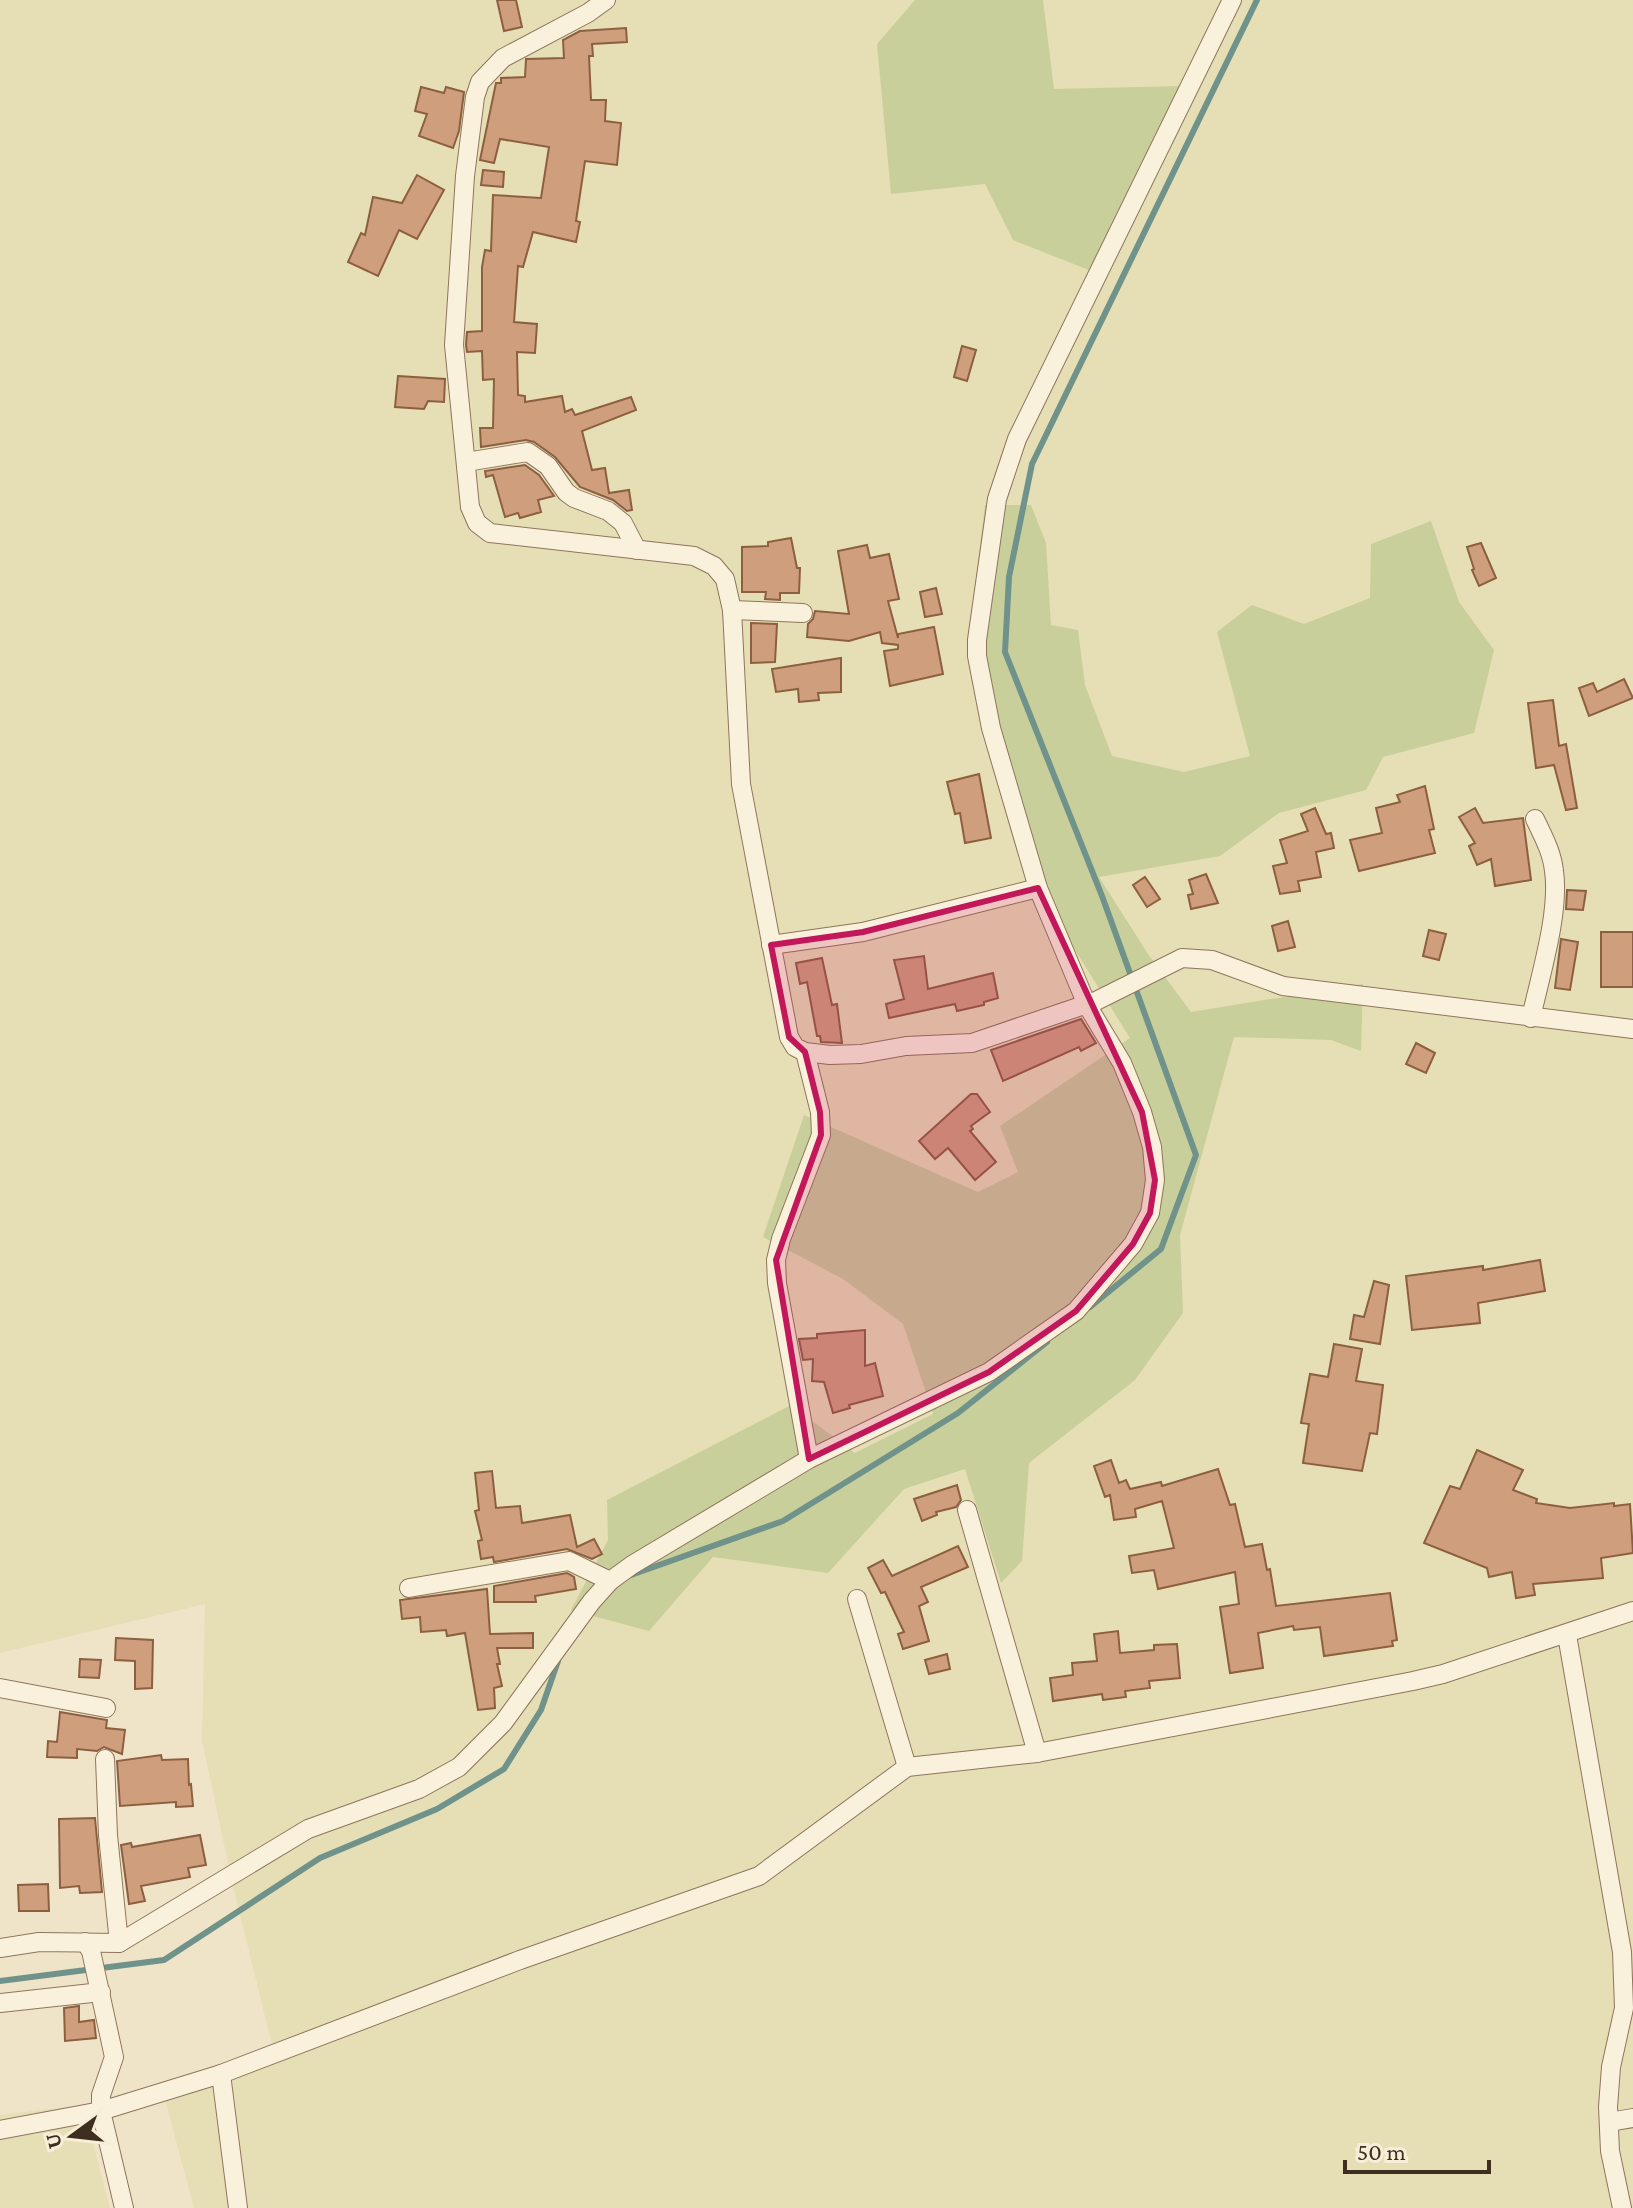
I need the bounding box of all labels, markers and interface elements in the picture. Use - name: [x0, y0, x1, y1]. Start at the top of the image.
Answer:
- north arrow: [32, 2096, 112, 2176]
- scale bar: [1345, 2124, 1489, 2174]
- text: U: [39, 2131, 67, 2152]
- text: 50 m: [1357, 2138, 1406, 2165]

